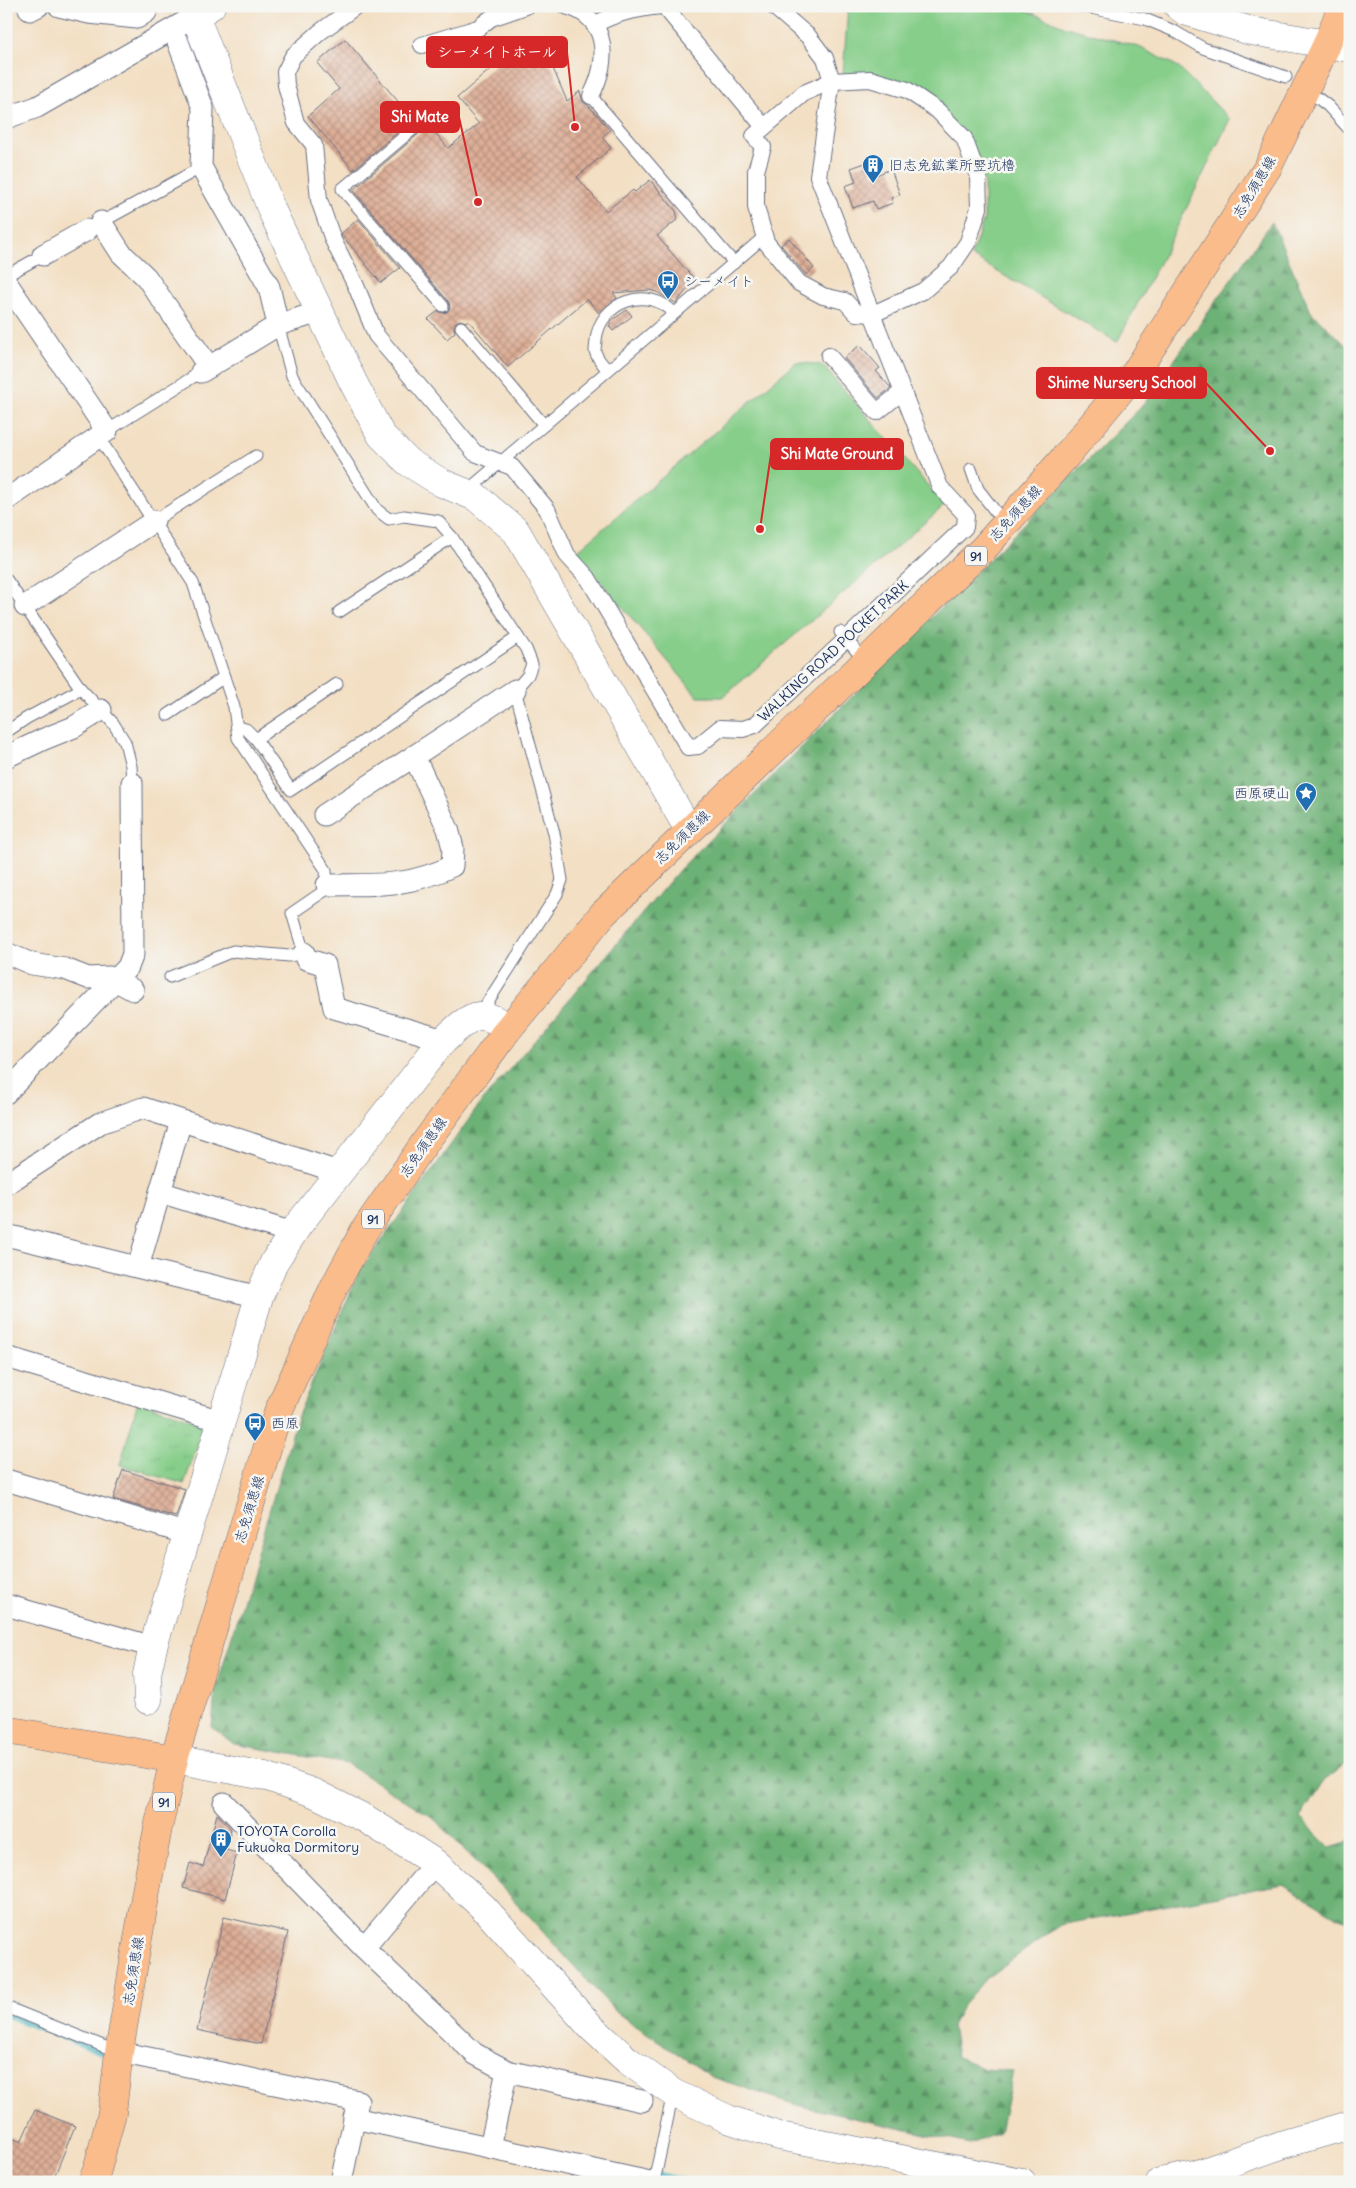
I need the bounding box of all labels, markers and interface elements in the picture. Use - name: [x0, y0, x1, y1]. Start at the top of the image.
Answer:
- callout: シーメイトホール: [427, 37, 567, 67]
- text: シーメイトホール: [437, 42, 557, 61]
- callout: Shi Mate: [381, 102, 459, 132]
- text: Shi Mate: [391, 107, 449, 126]
- street label: 志免須恵線: [1228, 152, 1280, 222]
- building icon: 旧志免鉱業所竪坑櫓: [861, 153, 885, 184]
- place label: 旧志免鉱業所竪坑櫓: [889, 156, 1015, 174]
- bus stop icon: シーメイト: [656, 269, 680, 300]
- place label: シーメイト: [684, 272, 754, 290]
- callout: Shime Nursery School: [1037, 368, 1206, 398]
- text: Shime Nursery School: [1048, 373, 1196, 393]
- callout: Shi Mate Ground: [771, 439, 903, 469]
- text: Shi Mate Ground: [781, 444, 893, 463]
- street label: 志免須恵線: [985, 481, 1045, 545]
- road number: 91: [965, 546, 987, 566]
- street label: WALKING ROAD POCKET PARK: [754, 576, 912, 726]
- place icon: 西原硬山: [1294, 781, 1318, 812]
- place label: 西原硬山: [1234, 784, 1290, 802]
- street label: 志免須恵線: [651, 806, 713, 868]
- street label: 志免須恵線: [396, 1113, 450, 1181]
- road number: 91: [362, 1210, 384, 1228]
- bus stop icon: 西原: [243, 1411, 267, 1442]
- place label: 西原: [271, 1414, 299, 1432]
- street label: 志免須恵線: [230, 1473, 268, 1545]
- road number: 91: [153, 1792, 175, 1811]
- place label: TOYOTA Corolla Fukuoka Dormitory: [237, 1822, 359, 1856]
- building icon: TOYOTA Corolla Fukuoka Dormitory: [209, 1827, 233, 1858]
- street label: 志免須恵線: [119, 1935, 147, 2007]

